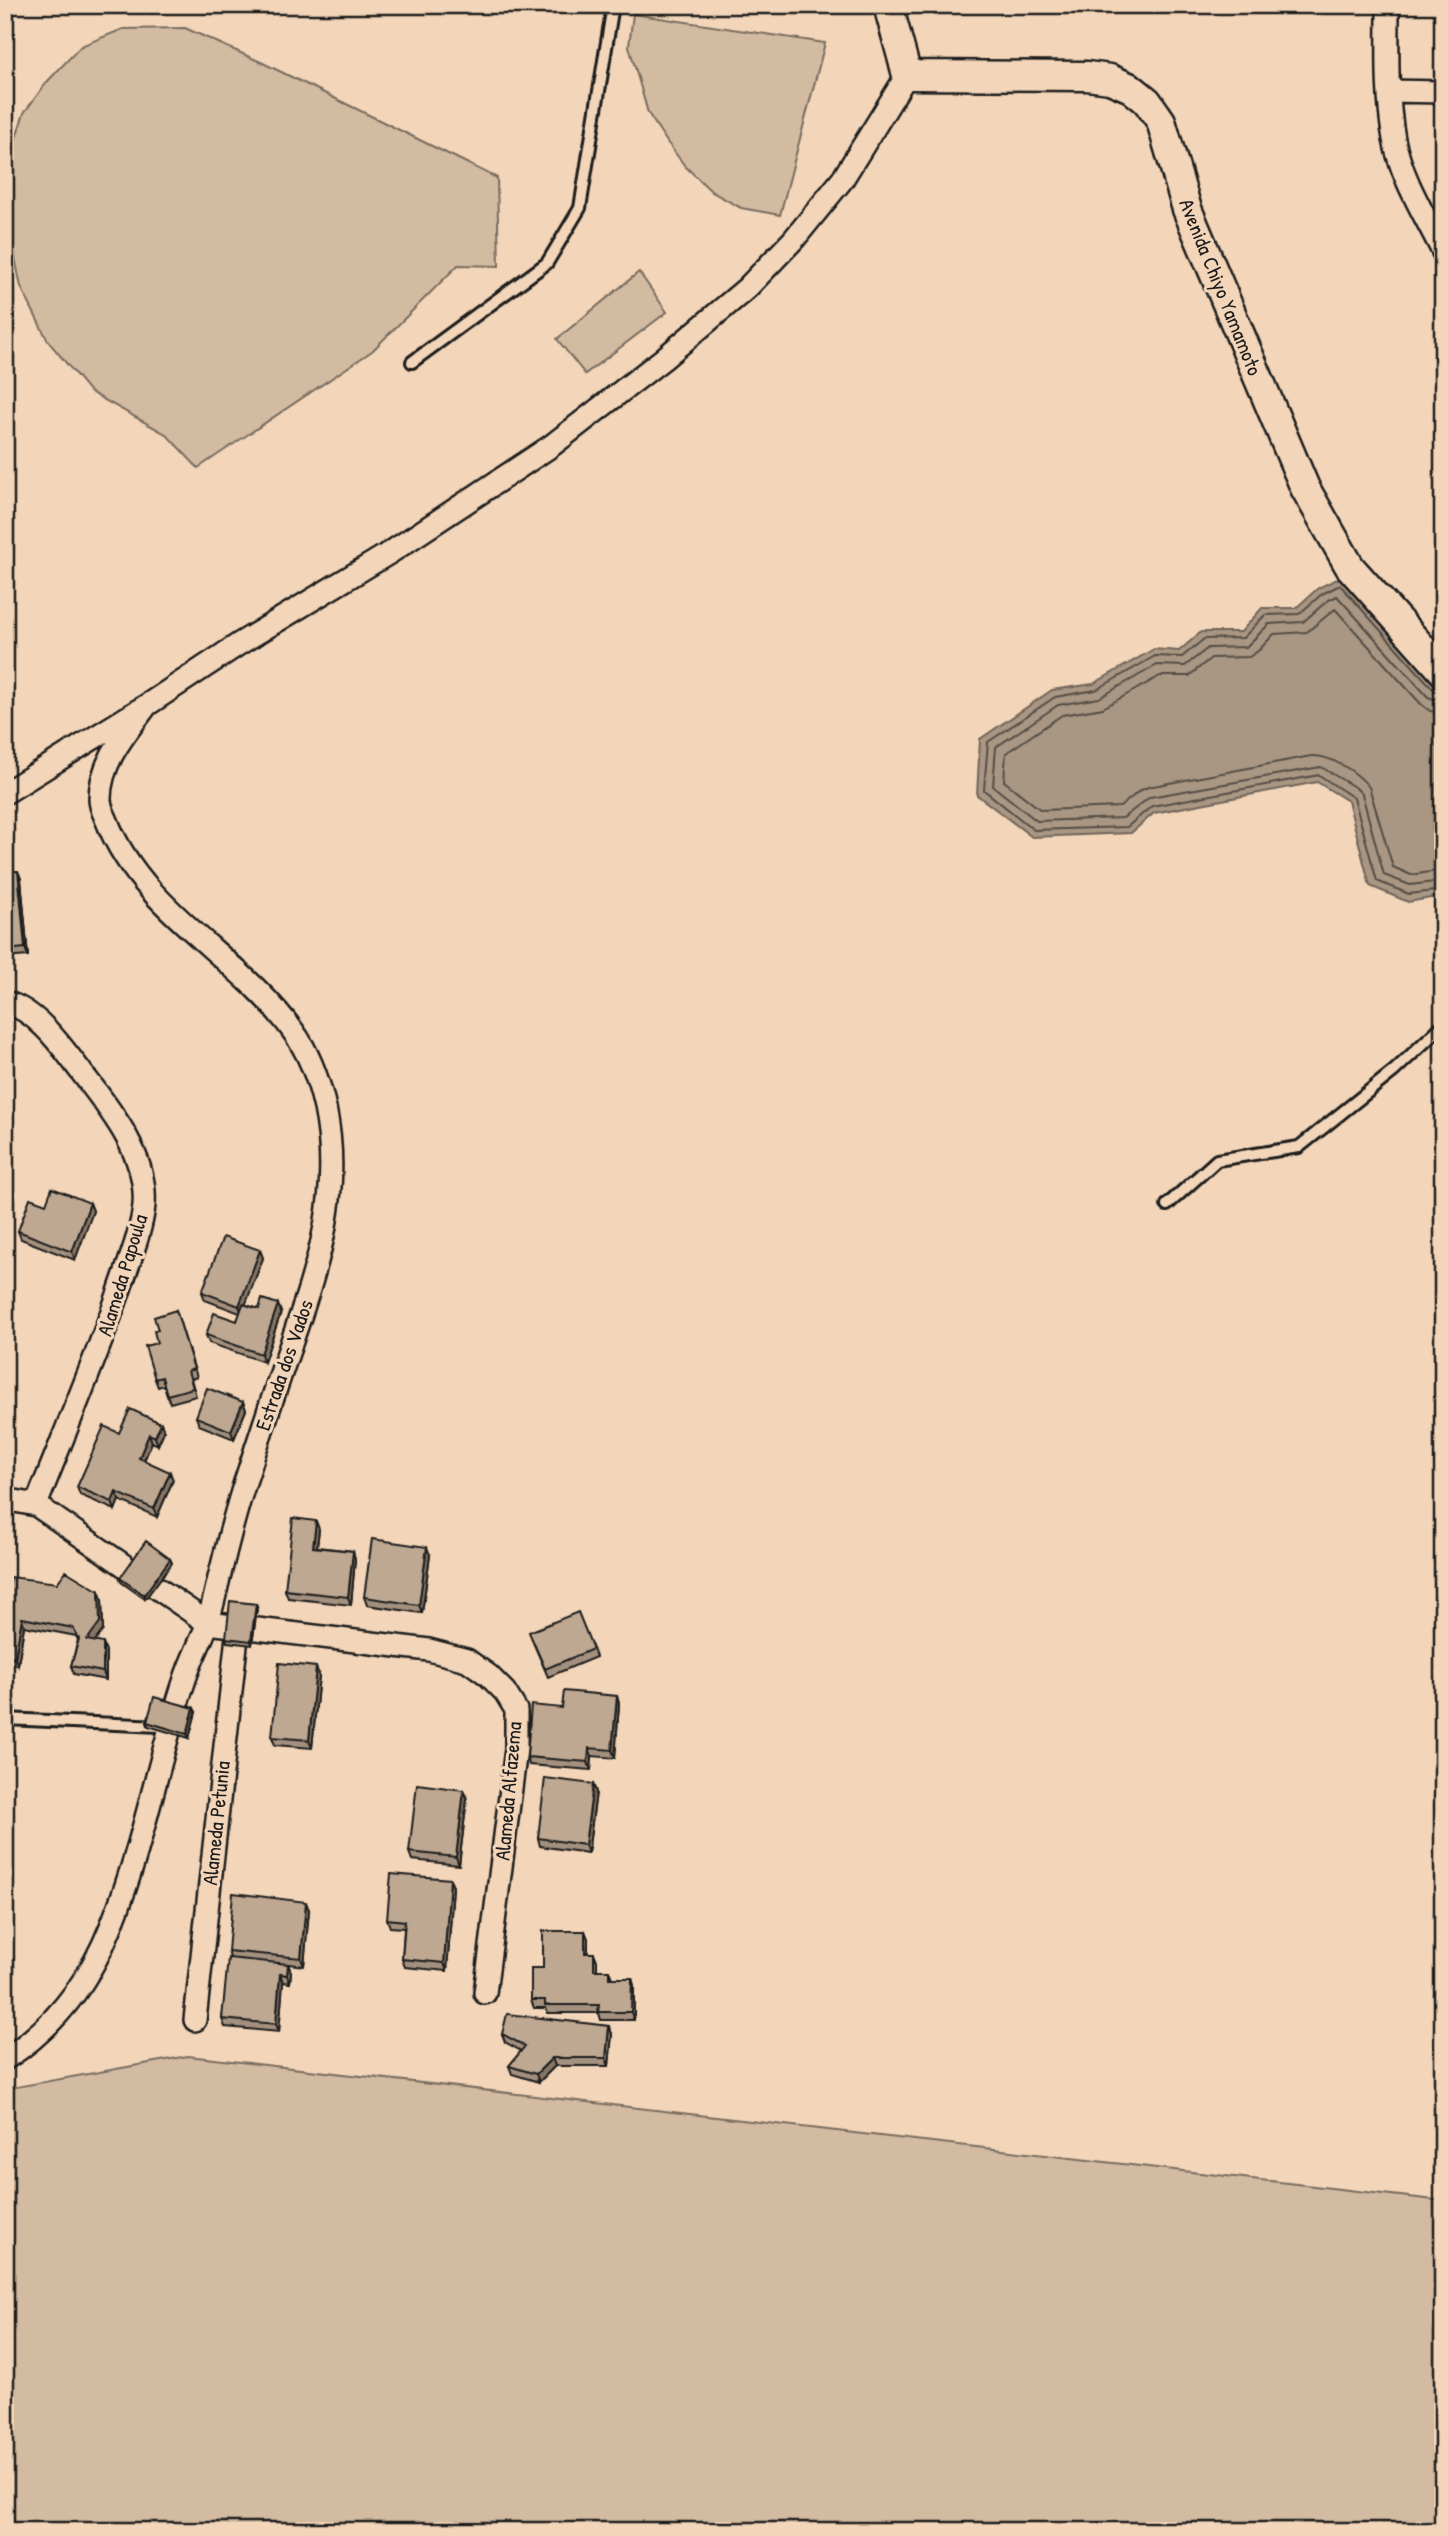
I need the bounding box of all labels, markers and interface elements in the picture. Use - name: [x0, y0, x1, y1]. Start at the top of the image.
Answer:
- street label: Avenida Chiyo Yamamoto: [1172, 194, 1270, 380]
- street label: Alameda Papoula: [90, 1211, 154, 1339]
- street label: Estrada dos Vados: [248, 1296, 320, 1434]
- street label: Alameda Alfazema: [487, 1720, 529, 1862]
- street label: Alameda Petunia: [195, 1760, 237, 1886]

